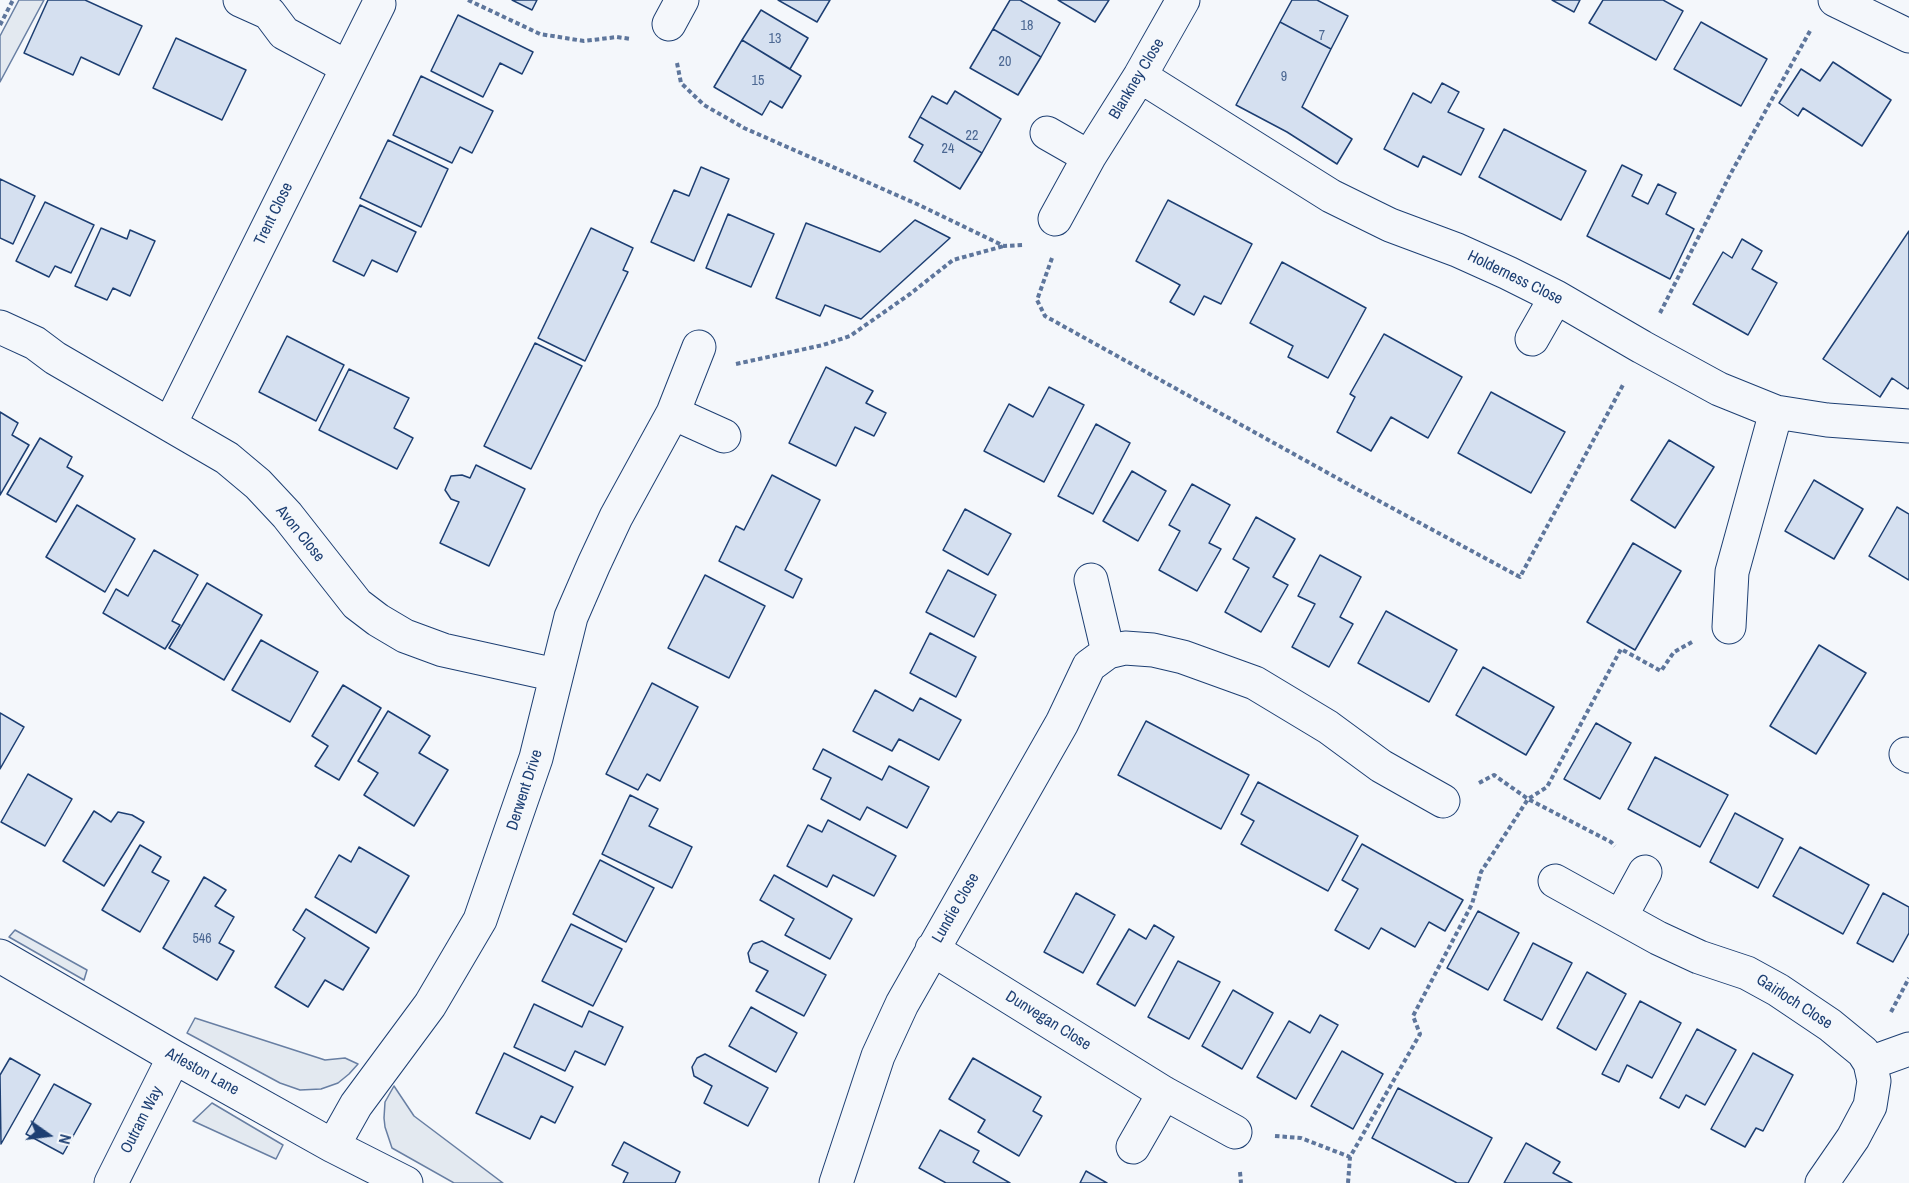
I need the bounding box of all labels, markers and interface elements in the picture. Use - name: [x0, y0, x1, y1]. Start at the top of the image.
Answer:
- house number: 18: [1021, 18, 1033, 34]
- house number: 7: [1319, 28, 1325, 44]
- house number: 13: [769, 31, 781, 47]
- street label: Blankney Close: [1105, 35, 1169, 123]
- house number: 20: [999, 54, 1011, 70]
- house number: 9: [1281, 69, 1287, 85]
- house number: 15: [752, 73, 764, 89]
- house number: 22: [966, 128, 978, 144]
- house number: 24: [942, 141, 954, 157]
- street label: Trent Close: [251, 180, 297, 248]
- street label: Holderness Close: [1464, 247, 1566, 309]
- street label: Avon Close: [271, 502, 329, 566]
- street label: Derwent Drive: [503, 747, 547, 833]
- street label: Lundie Close: [928, 870, 984, 946]
- house number: 546: [192, 931, 212, 947]
- street label: Gairloch Close: [1752, 970, 1836, 1034]
- street label: Dunvegan Close: [1002, 987, 1094, 1055]
- street label: Arleston Lane: [162, 1044, 242, 1100]
- street label: Outram Way: [117, 1083, 167, 1157]
- north arrow: [18, 1105, 78, 1165]
- text: N: [54, 1132, 77, 1147]

